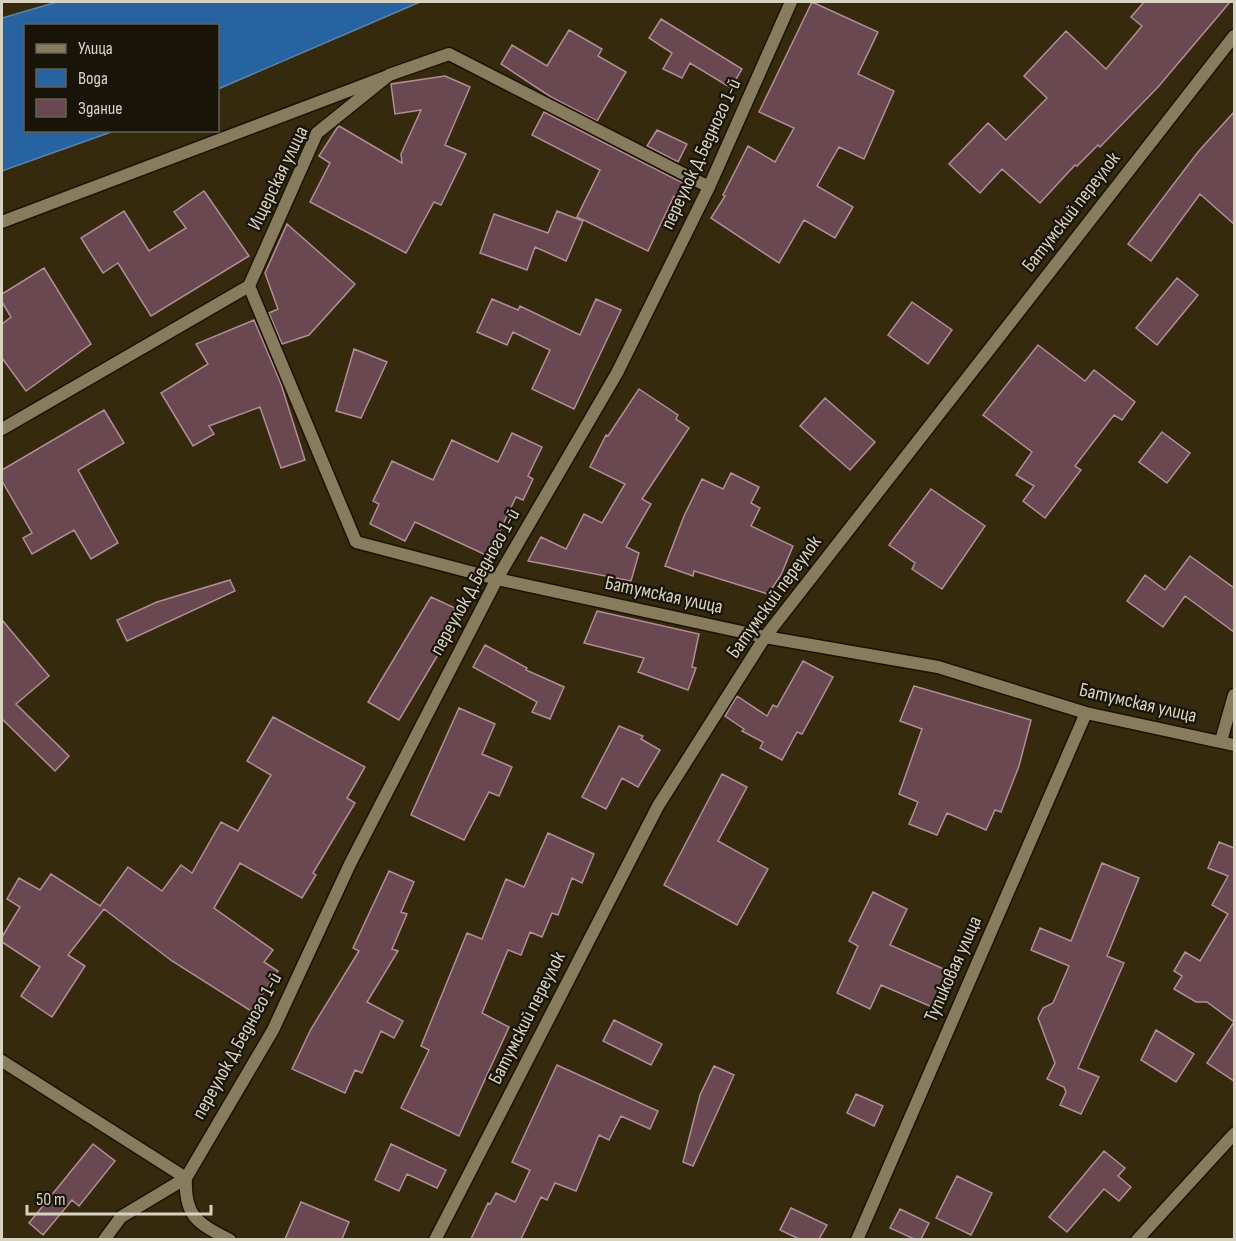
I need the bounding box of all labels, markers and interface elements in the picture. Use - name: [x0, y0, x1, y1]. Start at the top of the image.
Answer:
- legend: [24, 24, 219, 132]
- text: Улица: [78, 38, 113, 59]
- text: Вода: [78, 68, 108, 89]
- street label: переулок Д.Бедного 1-й: [656, 75, 746, 233]
- text: Здание: [78, 98, 123, 119]
- street label: Ищерская улица: [243, 122, 313, 234]
- street label: Батумский переулок: [1017, 147, 1126, 277]
- street label: переулок Д.Бедного 1-й: [425, 505, 525, 659]
- street label: Батумский переулок: [722, 531, 827, 663]
- street label: Батумская улица: [603, 571, 725, 619]
- street label: Батумская улица: [1077, 678, 1199, 728]
- street label: Тупиковая улица: [919, 912, 987, 1026]
- street label: Батумский переулок: [483, 947, 571, 1088]
- street label: переулок Д.Бедного 1-й: [187, 969, 287, 1123]
- scale bar: [27, 1178, 212, 1216]
- text: 50 m: [36, 1189, 66, 1210]

